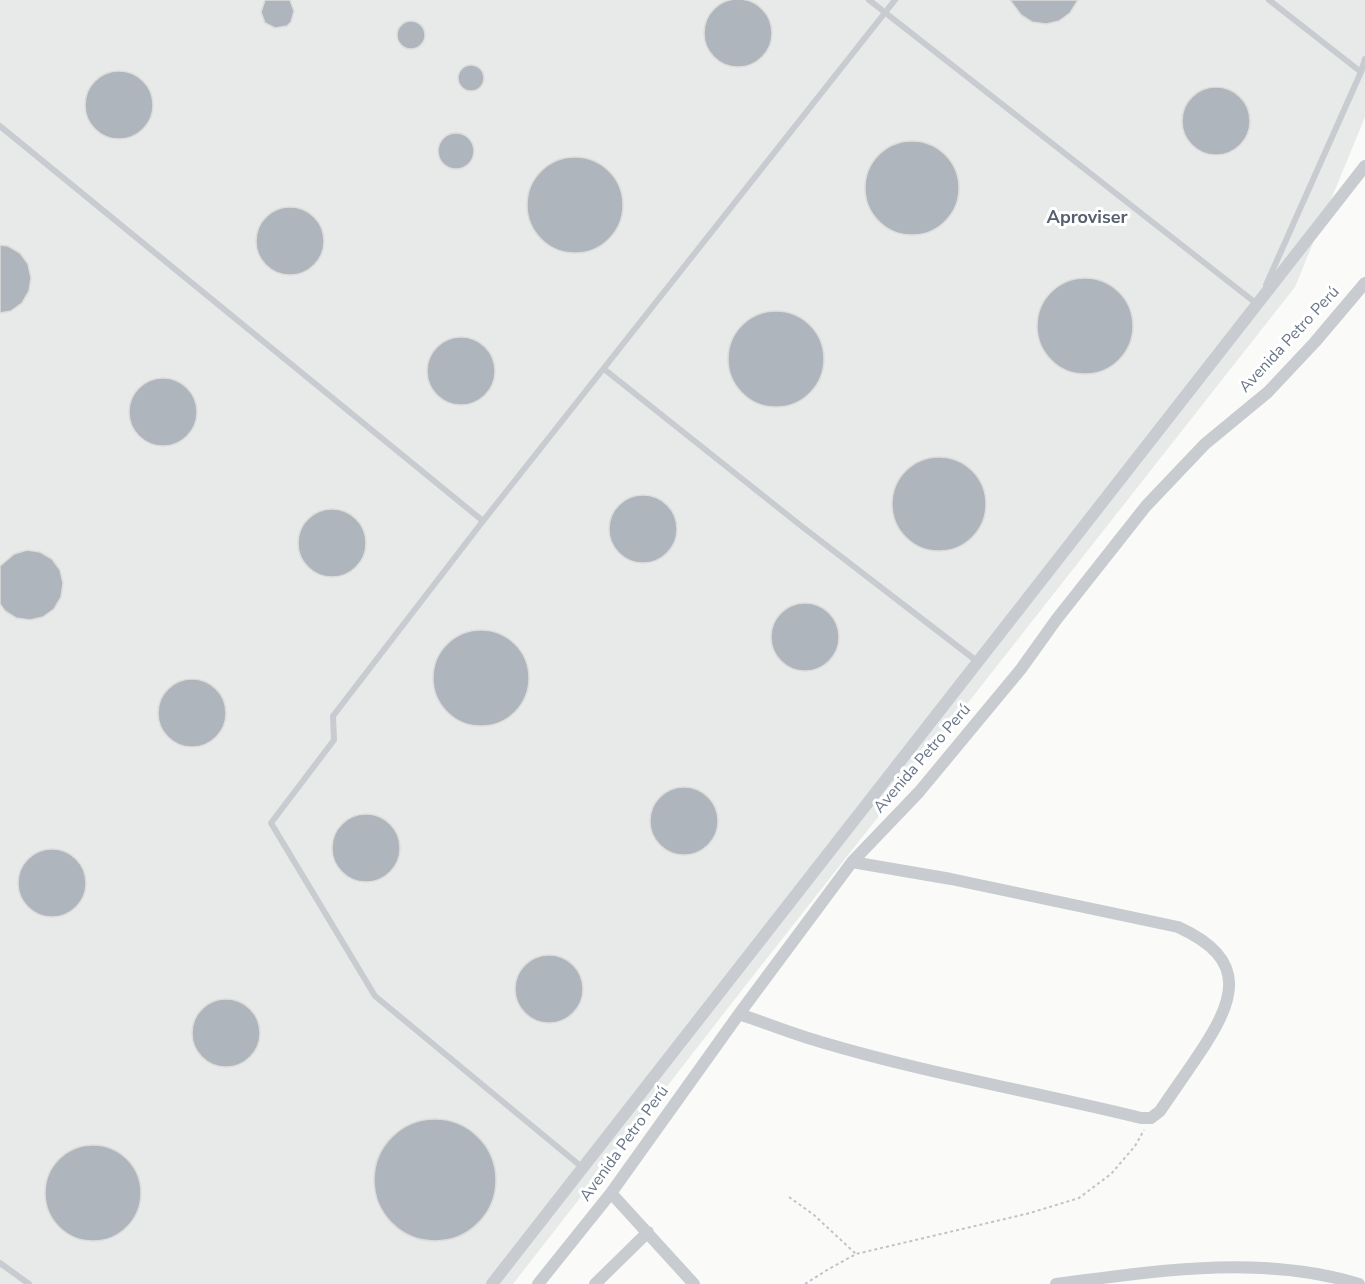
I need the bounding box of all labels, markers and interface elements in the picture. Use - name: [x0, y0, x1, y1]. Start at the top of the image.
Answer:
- district label: Aproviser: [1047, 208, 1127, 230]
- street label: Avenida Petro Perú: [1236, 283, 1344, 397]
- street label: Avenida Petro Perú: [870, 701, 976, 817]
- street label: Avenida Petro Perú: [577, 1082, 673, 1206]

